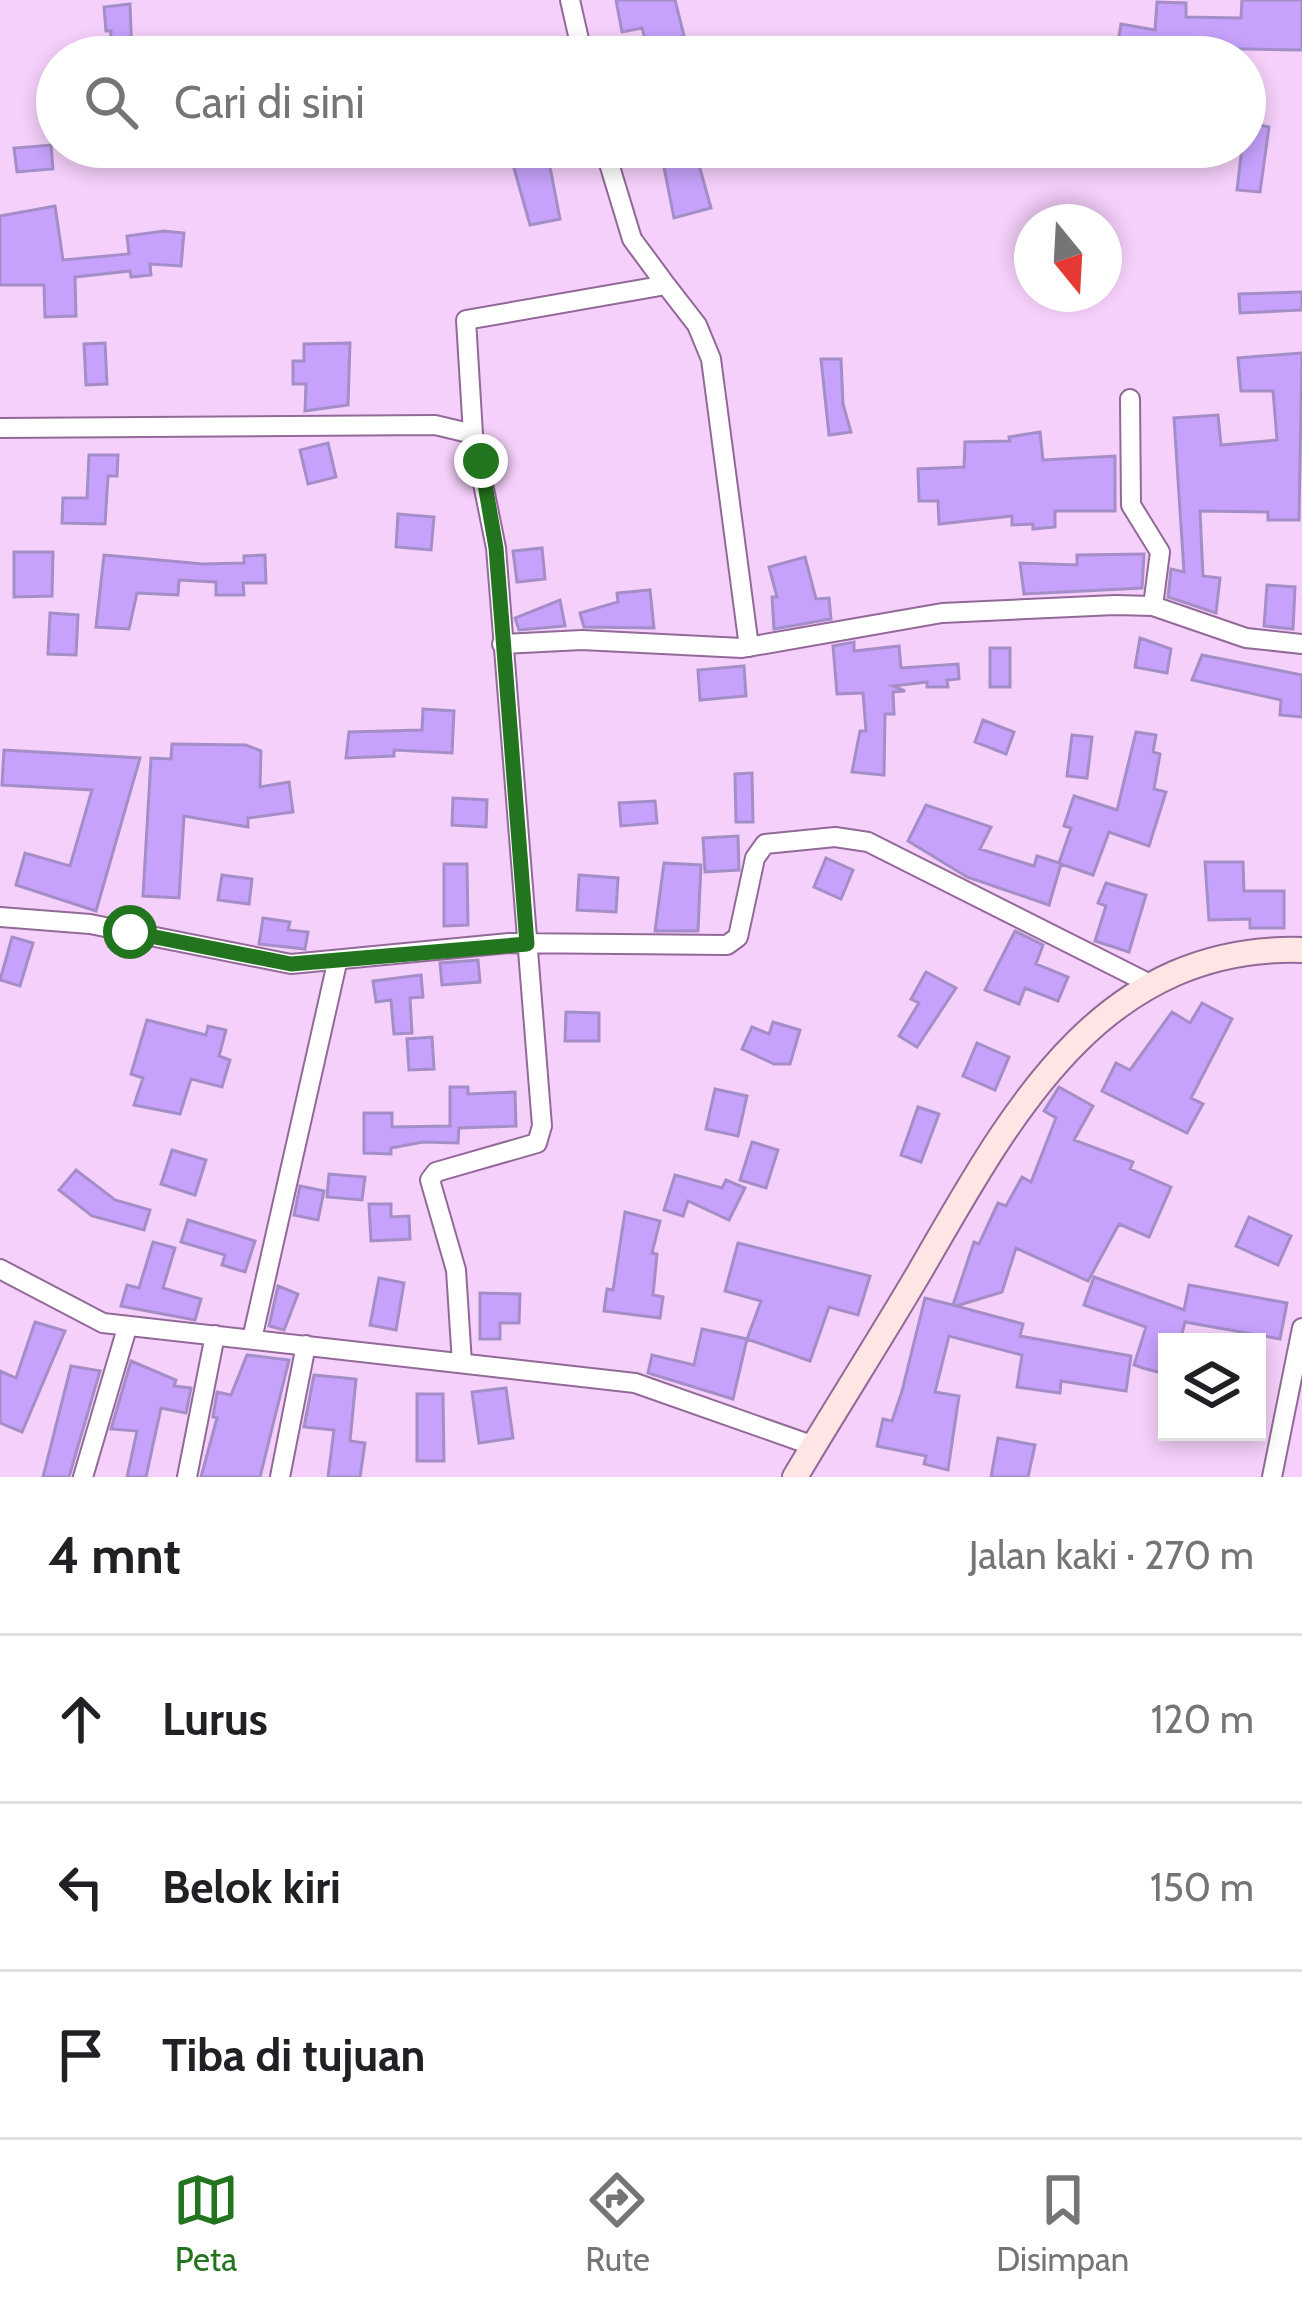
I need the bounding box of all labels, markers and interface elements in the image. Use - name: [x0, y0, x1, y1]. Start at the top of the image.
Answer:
- search box: [36, 36, 1266, 168]
- icon: search: [78, 69, 144, 135]
- text: Cari di sini: [174, 75, 365, 129]
- north arrow: [1014, 204, 1122, 312]
- route end: [454, 434, 508, 488]
- route start: [103, 905, 157, 959]
- map controls: [1158, 1333, 1266, 1441]
- button: layers: [1158, 1333, 1266, 1441]
- text: 4 mnt: [48, 1524, 181, 1586]
- text: Jalan kaki · 270 m: [969, 1531, 1254, 1579]
- icon: ahead: [48, 1686, 114, 1752]
- text: Lurus: [162, 1692, 268, 1746]
- text: 120 m: [1151, 1695, 1254, 1743]
- icon: left: [48, 1854, 114, 1920]
- text: Belok kiri: [162, 1860, 341, 1914]
- text: 150 m: [1150, 1863, 1254, 1911]
- icon: arrive: [48, 2022, 114, 2088]
- text: Tiba di tujuan: [162, 2028, 425, 2082]
- tab: Peta: [173, 2167, 239, 2279]
- tab: Rute: [584, 2167, 650, 2279]
- tab: Disimpan: [996, 2167, 1129, 2279]

